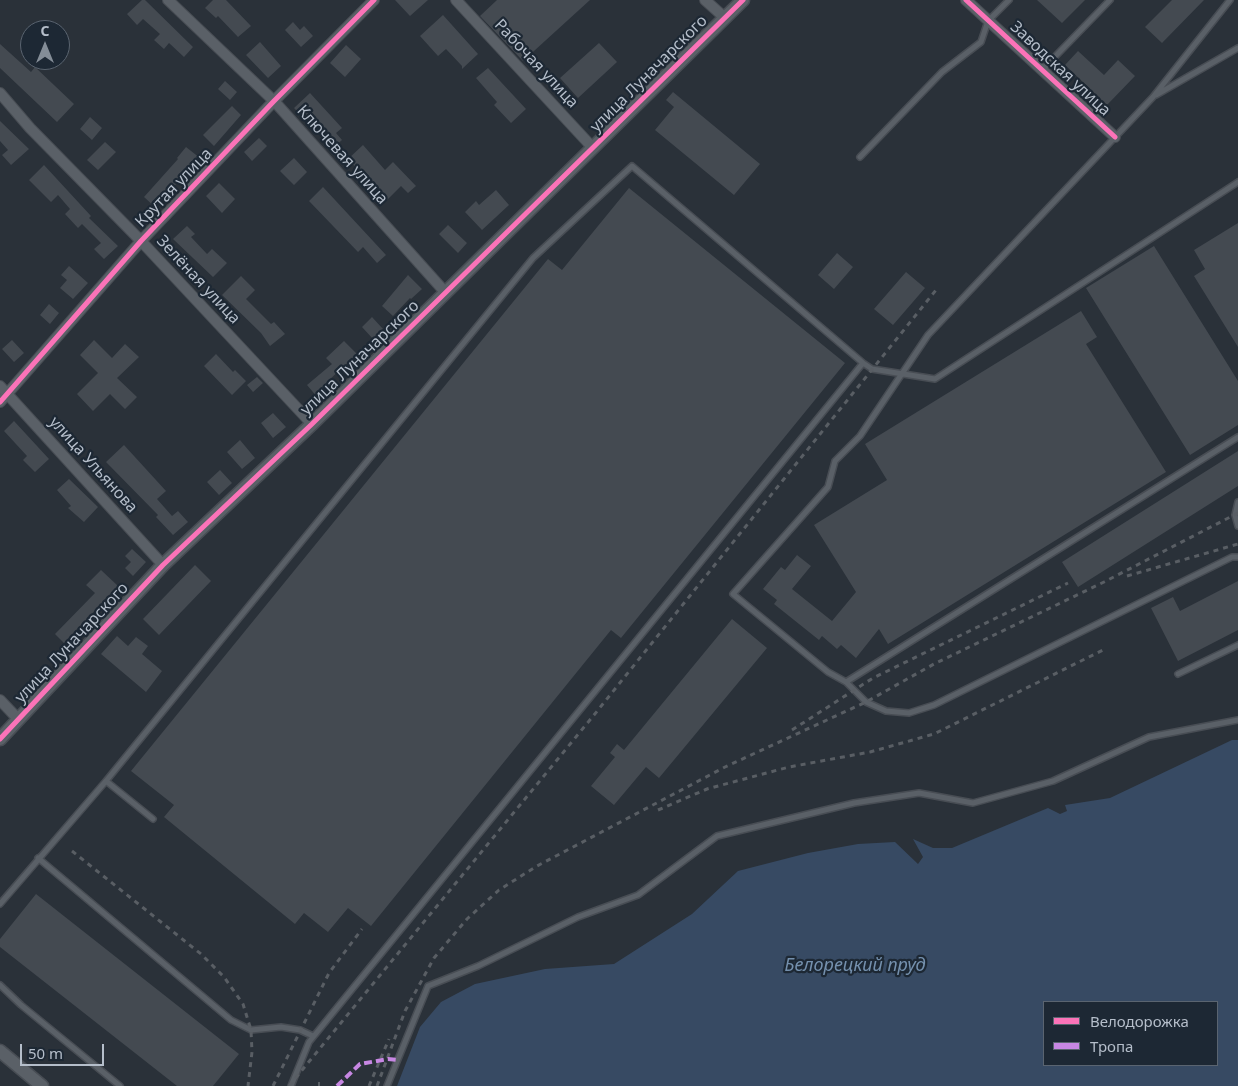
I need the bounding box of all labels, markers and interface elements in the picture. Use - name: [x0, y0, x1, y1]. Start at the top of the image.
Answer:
- street label: улица Луначарского: [587, 12, 711, 136]
- street label: Рабочая улица: [490, 16, 582, 112]
- street label: Заводская улица: [1006, 18, 1114, 120]
- north arrow: [20, 20, 70, 70]
- text: С: [40, 21, 50, 40]
- street label: Ключевая улица: [292, 101, 392, 209]
- street label: Крутая улица: [132, 144, 216, 232]
- street label: Зелёная улица: [152, 232, 244, 328]
- street label: улица Луначарского: [297, 296, 423, 420]
- street label: улица Ульянова: [45, 413, 141, 517]
- street label: улица Луначарского: [11, 579, 133, 707]
- water label: Белорецкий пруд: [785, 955, 925, 977]
- legend: [1043, 1001, 1218, 1066]
- text: Велодорожка: [1090, 1011, 1189, 1031]
- scale bar: [22, 1034, 106, 1066]
- text: Тропа: [1090, 1036, 1133, 1056]
- text: 50 m: [28, 1043, 63, 1063]

